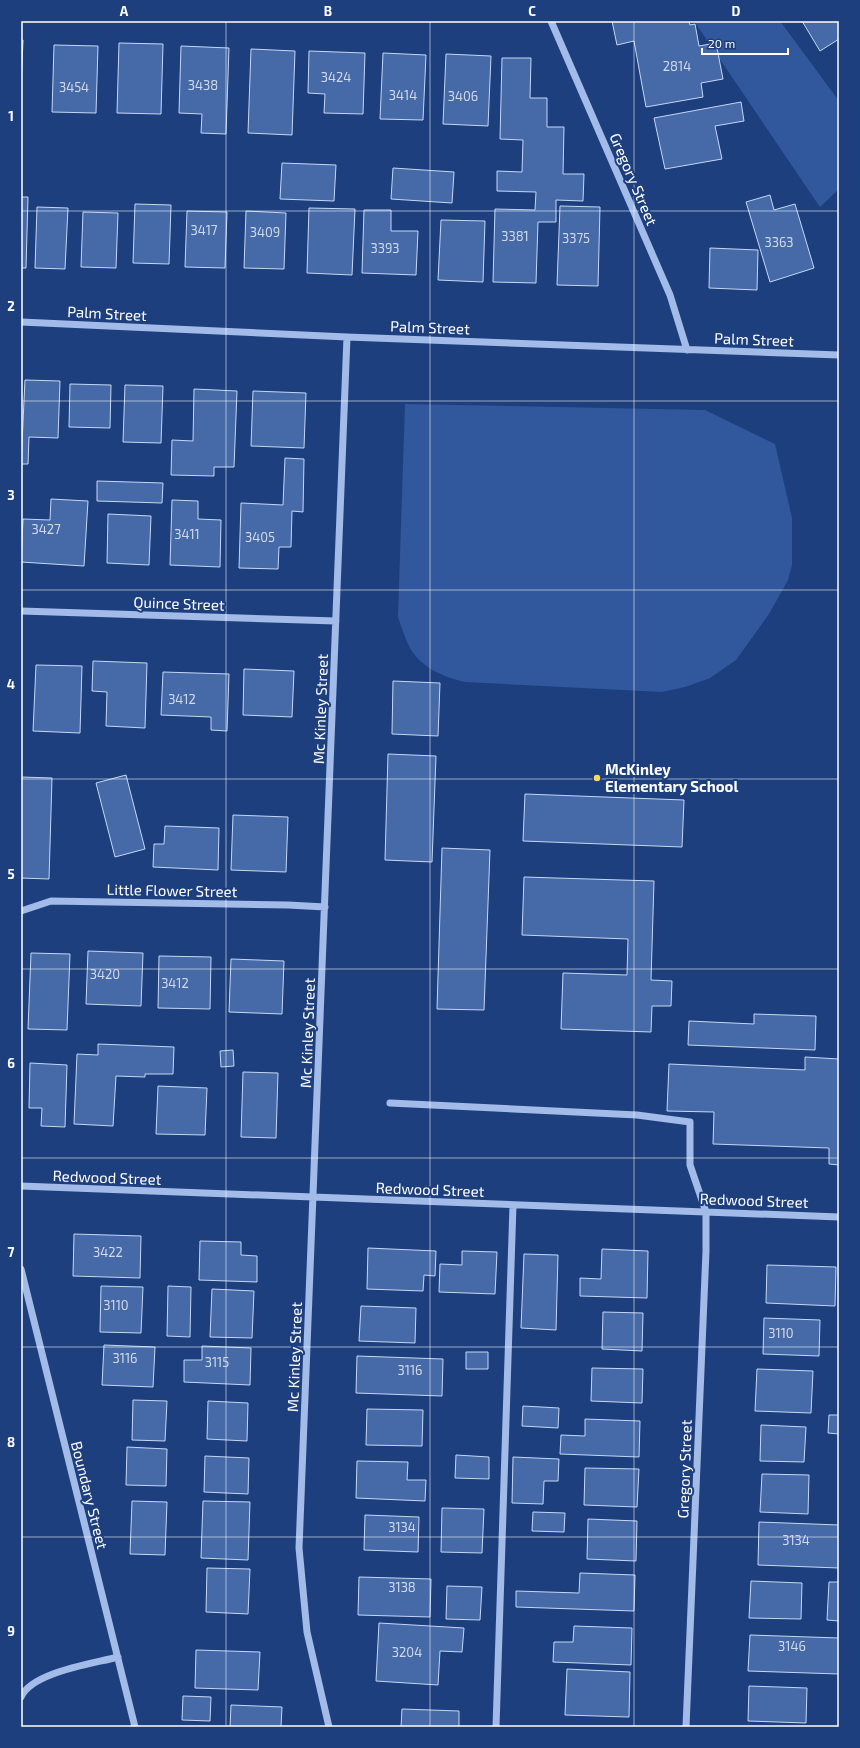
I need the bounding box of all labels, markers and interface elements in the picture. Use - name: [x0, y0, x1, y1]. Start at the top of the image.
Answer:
- text: A: [120, 3, 129, 19]
- text: B: [324, 3, 332, 19]
- text: C: [528, 3, 536, 19]
- text: D: [732, 3, 741, 19]
- scale bar: [702, 30, 788, 56]
- text: 20 m: [708, 36, 735, 50]
- house number: 2814: [663, 58, 691, 74]
- house number: 3424: [321, 69, 351, 85]
- house number: 3438: [188, 77, 218, 93]
- house number: 3454: [59, 79, 89, 95]
- house number: 3414: [389, 87, 417, 103]
- house number: 3406: [448, 88, 478, 104]
- text: 1: [8, 108, 14, 124]
- street label: Gregory Street: [606, 130, 662, 228]
- house number: 3417: [190, 222, 218, 238]
- house number: 3409: [250, 224, 280, 240]
- house number: 3381: [501, 228, 529, 244]
- house number: 3375: [562, 230, 590, 246]
- house number: 3363: [764, 234, 794, 250]
- house number: 3393: [370, 240, 400, 256]
- text: 2: [7, 298, 15, 314]
- street label: Palm Street: [67, 302, 148, 324]
- street label: Palm Street: [390, 317, 470, 337]
- street label: Palm Street: [714, 329, 794, 349]
- text: 3: [7, 487, 15, 503]
- house number: 3427: [31, 521, 61, 537]
- house number: 3411: [174, 526, 200, 542]
- house number: 3405: [245, 529, 275, 545]
- street label: Quince Street: [133, 592, 225, 615]
- street label: Mc Kinley Street: [309, 653, 331, 764]
- text: 4: [7, 676, 15, 692]
- house number: 3412: [168, 691, 196, 707]
- place label: McKinley Elementary School: [605, 760, 738, 796]
- marker: McKinley Elementary School: [592, 773, 602, 783]
- text: 5: [7, 866, 15, 882]
- street label: Little Flower Street: [106, 880, 238, 900]
- house number: 3420: [90, 966, 120, 982]
- house number: 3412: [161, 975, 189, 991]
- street label: Mc Kinley Street: [296, 977, 318, 1088]
- text: 6: [7, 1055, 15, 1071]
- street label: Redwood Street: [52, 1166, 162, 1188]
- street label: Redwood Street: [375, 1178, 485, 1200]
- street label: Redwood Street: [699, 1189, 809, 1211]
- text: 7: [8, 1244, 15, 1260]
- house number: 3422: [93, 1244, 123, 1260]
- house number: 3110: [103, 1297, 129, 1313]
- street label: Mc Kinley Street: [283, 1301, 305, 1412]
- house number: 3110: [768, 1325, 794, 1341]
- house number: 3116: [112, 1350, 138, 1366]
- house number: 3115: [205, 1354, 229, 1370]
- house number: 3116: [397, 1362, 423, 1378]
- street label: Gregory Street: [673, 1419, 695, 1519]
- text: 8: [7, 1434, 15, 1450]
- street label: Boundary Street: [68, 1439, 112, 1551]
- house number: 3134: [388, 1519, 416, 1535]
- house number: 3134: [782, 1532, 810, 1548]
- house number: 3138: [388, 1579, 416, 1595]
- text: 9: [7, 1623, 15, 1639]
- house number: 3146: [778, 1638, 806, 1654]
- house number: 3204: [392, 1644, 422, 1660]

